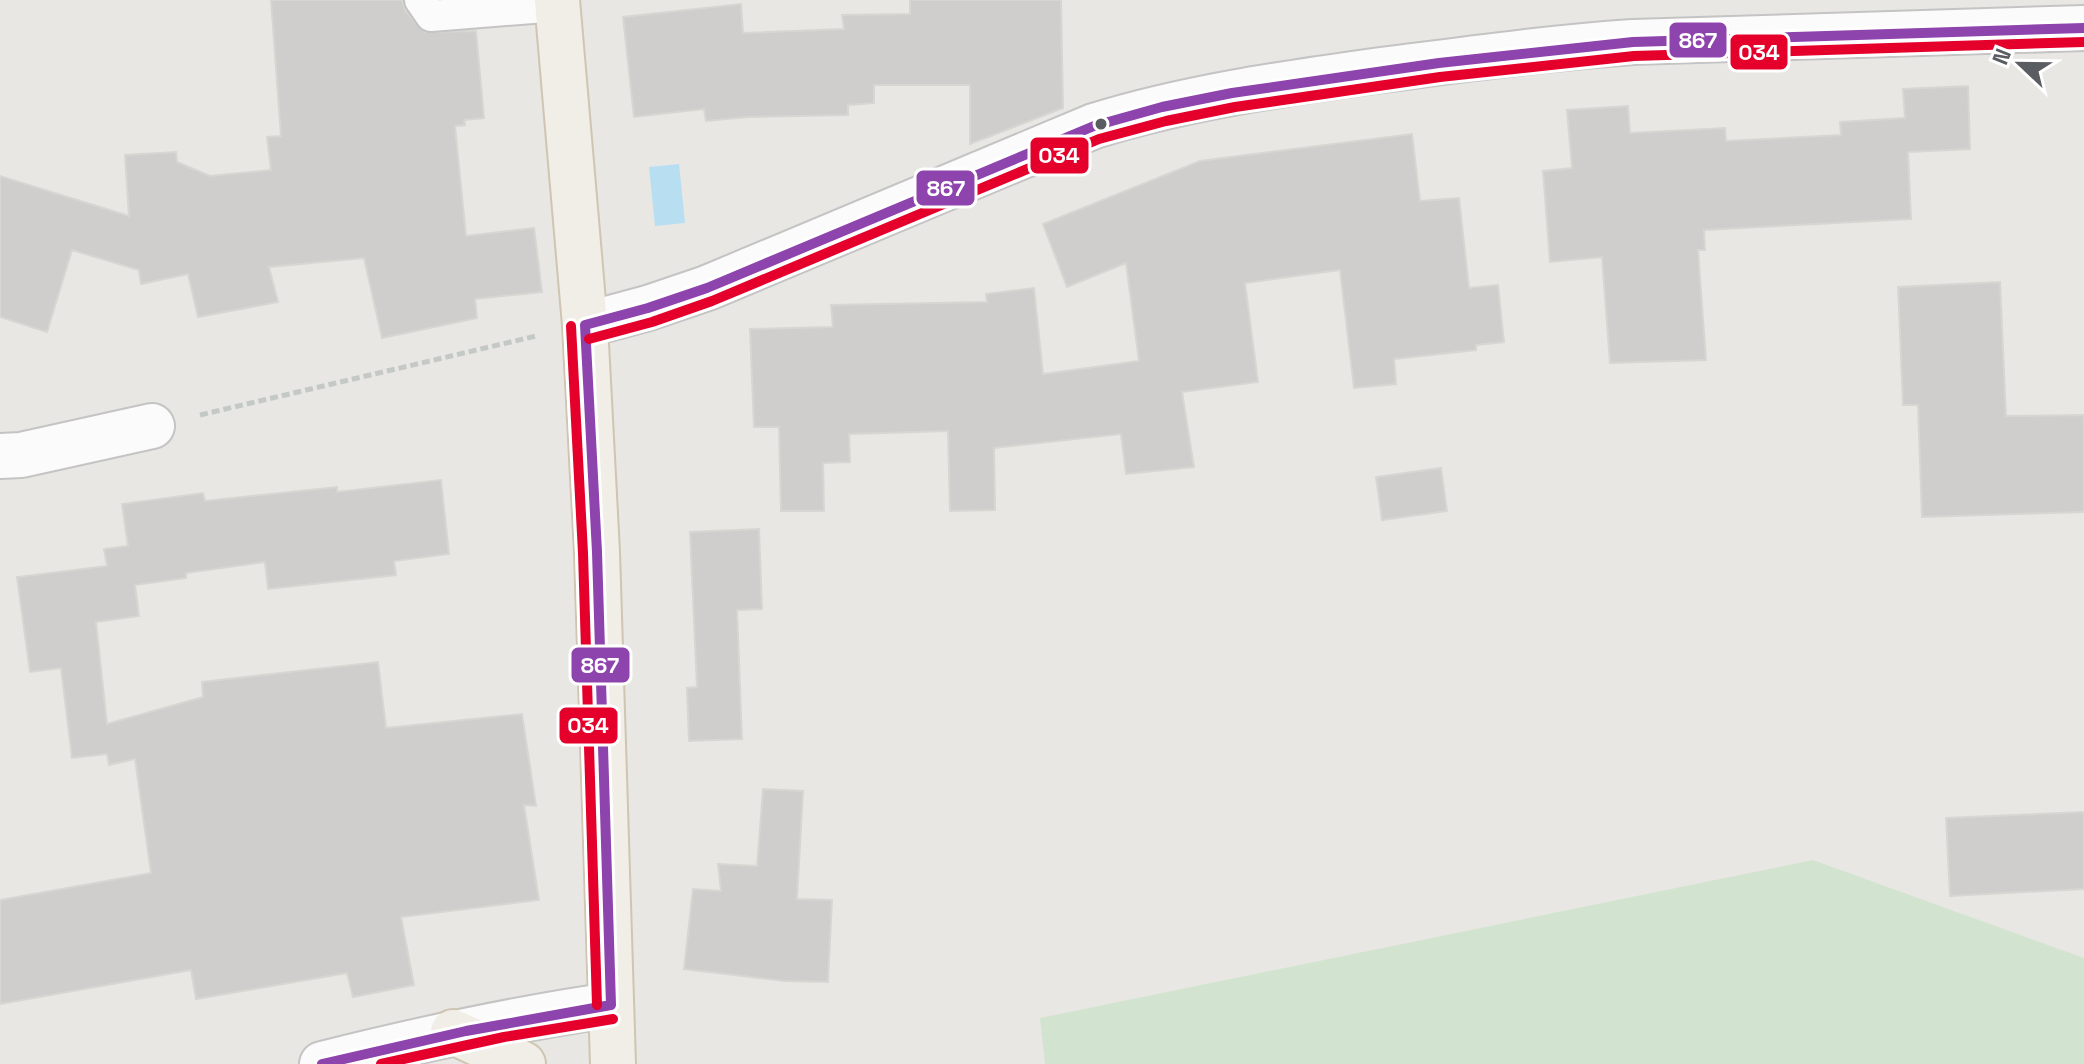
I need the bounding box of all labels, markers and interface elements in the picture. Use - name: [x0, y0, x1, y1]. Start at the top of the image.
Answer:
- line badge: 867: [1668, 21, 1728, 59]
- north arrow: [1980, 24, 2060, 104]
- text: 867: [1679, 26, 1717, 54]
- line badge: 034: [1729, 33, 1789, 71]
- text: 034: [1738, 38, 1780, 66]
- text: N: [1986, 44, 2017, 69]
- unlabelled marker: [1093, 116, 1109, 132]
- line badge: 034: [1029, 136, 1090, 175]
- text: 034: [1038, 141, 1080, 169]
- line badge: 867: [915, 169, 976, 207]
- text: 867: [927, 174, 965, 202]
- line badge: 867: [570, 646, 631, 684]
- text: 867: [581, 651, 619, 679]
- line badge: 034: [558, 706, 619, 745]
- text: 034: [567, 711, 609, 739]

